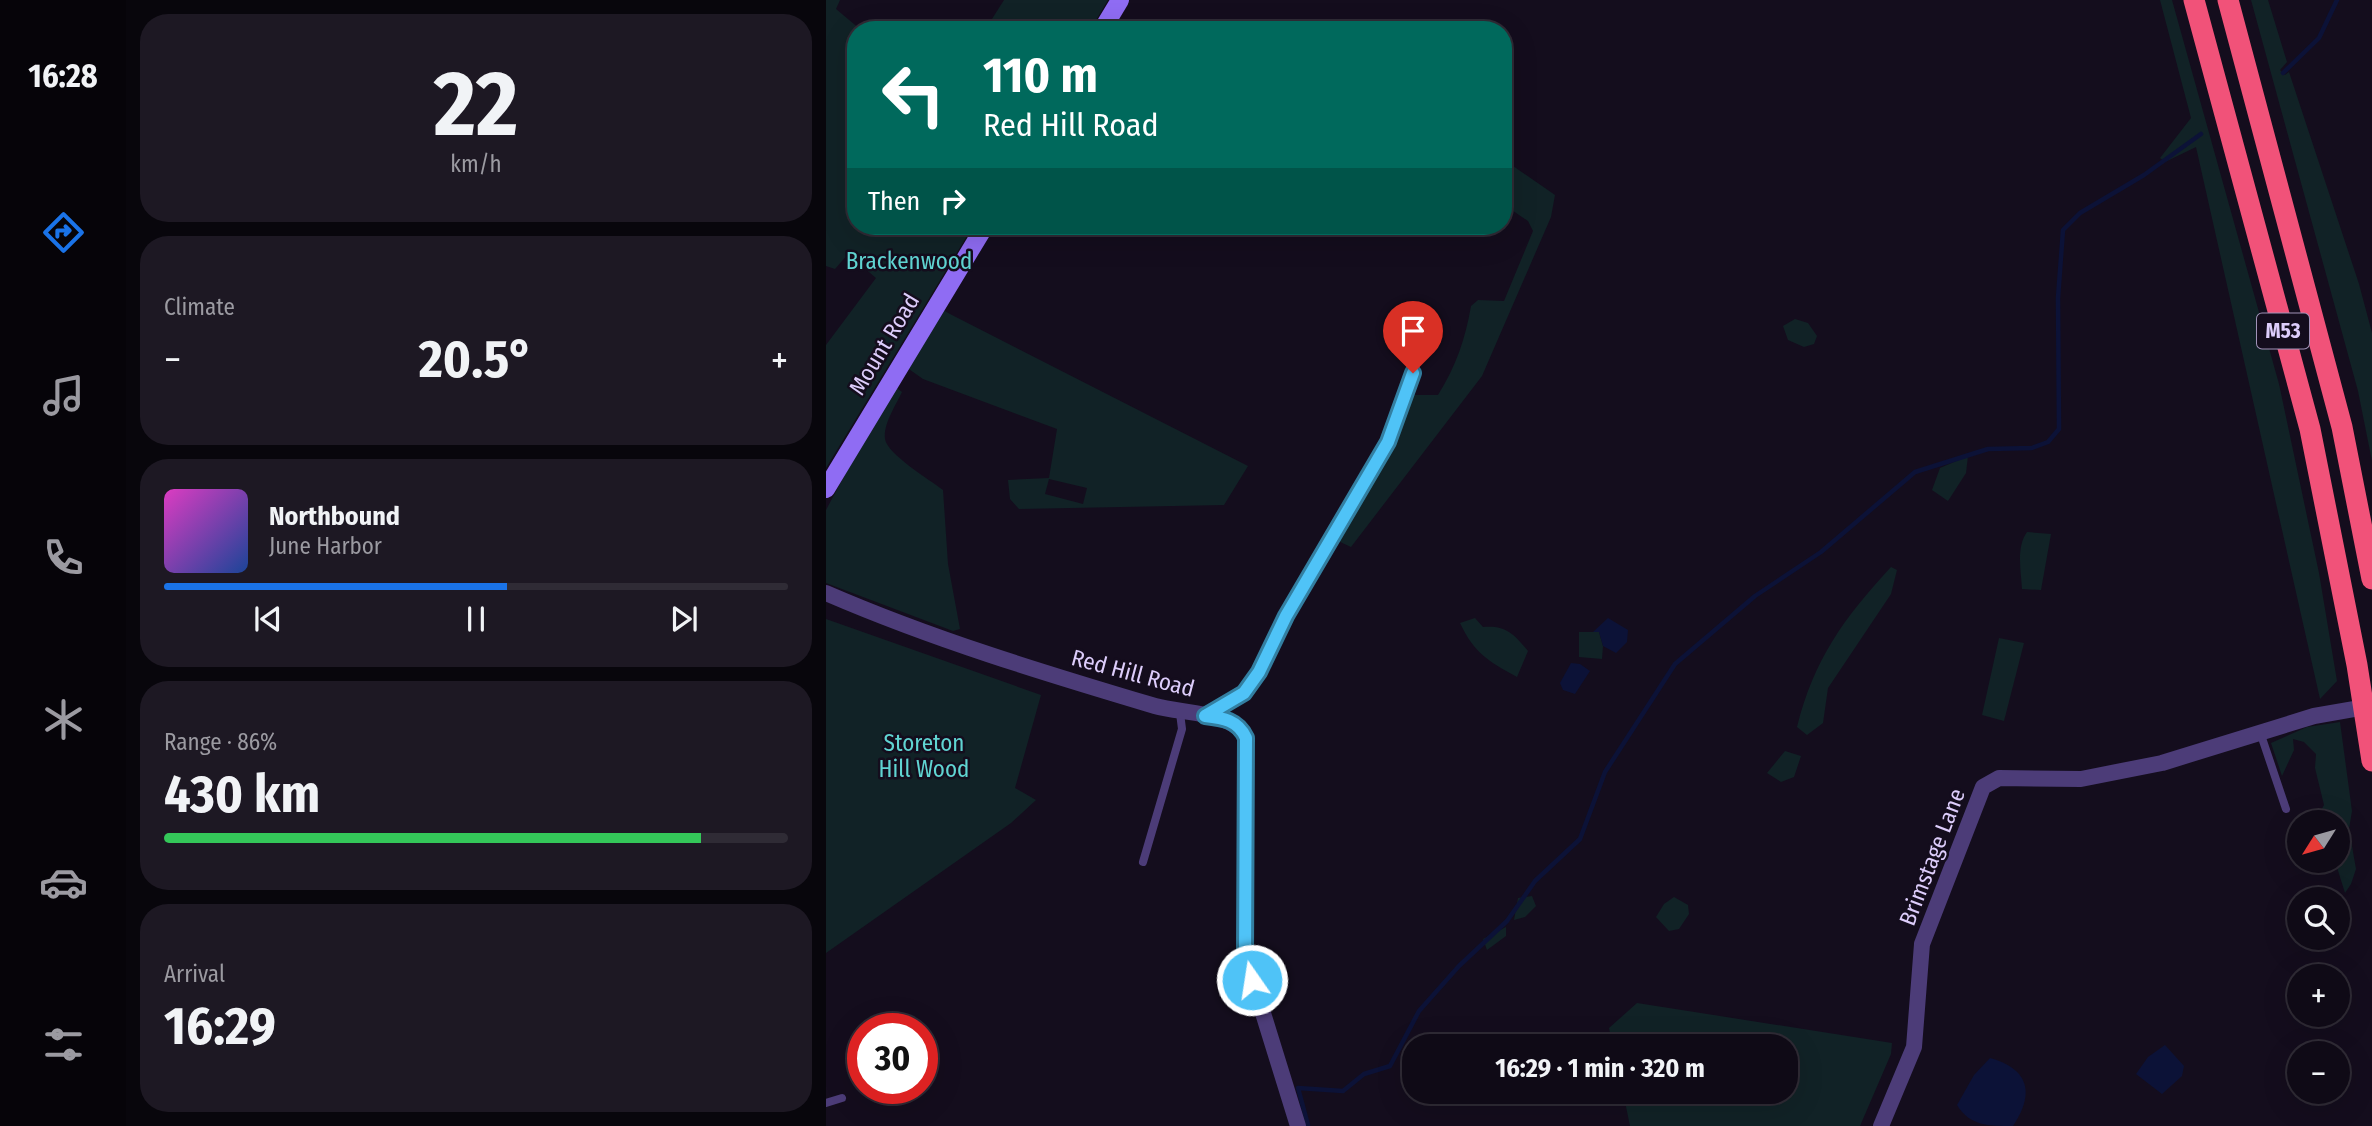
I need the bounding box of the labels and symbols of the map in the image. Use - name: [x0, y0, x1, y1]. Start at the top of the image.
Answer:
- park label: Brackenwood: [846, 247, 972, 275]
- street label: Mount Road: [843, 288, 925, 400]
- pin: [1383, 301, 1443, 373]
- road number: M53: [2257, 314, 2309, 348]
- street label: Red Hill Road: [1068, 643, 1198, 703]
- park label: Storeton Hill Wood: [879, 729, 969, 783]
- street label: Brimstage Lane: [1893, 785, 1971, 929]
- north arrow: [2287, 810, 2350, 873]
- position arrow: [1215, 943, 1289, 1017]
- speed limit sign: 30: [847, 1013, 938, 1104]

